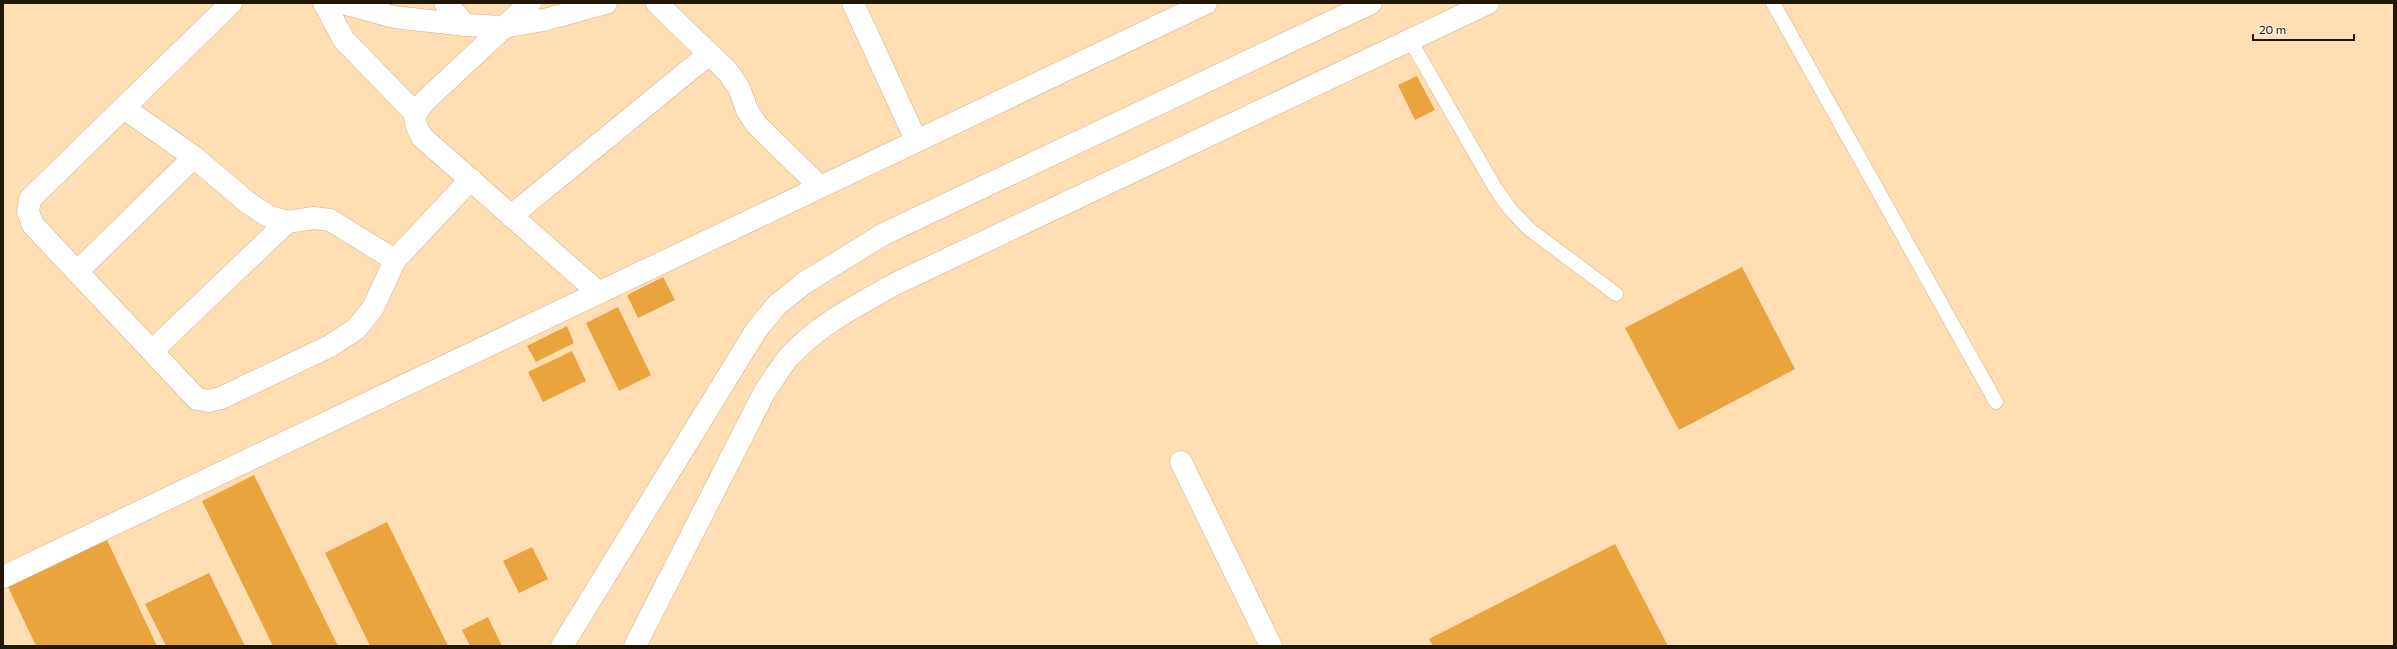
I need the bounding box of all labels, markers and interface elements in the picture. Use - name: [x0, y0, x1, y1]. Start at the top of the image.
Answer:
- scale bar: [2253, 16, 2354, 42]
- text: 20 m: [2259, 22, 2286, 36]

